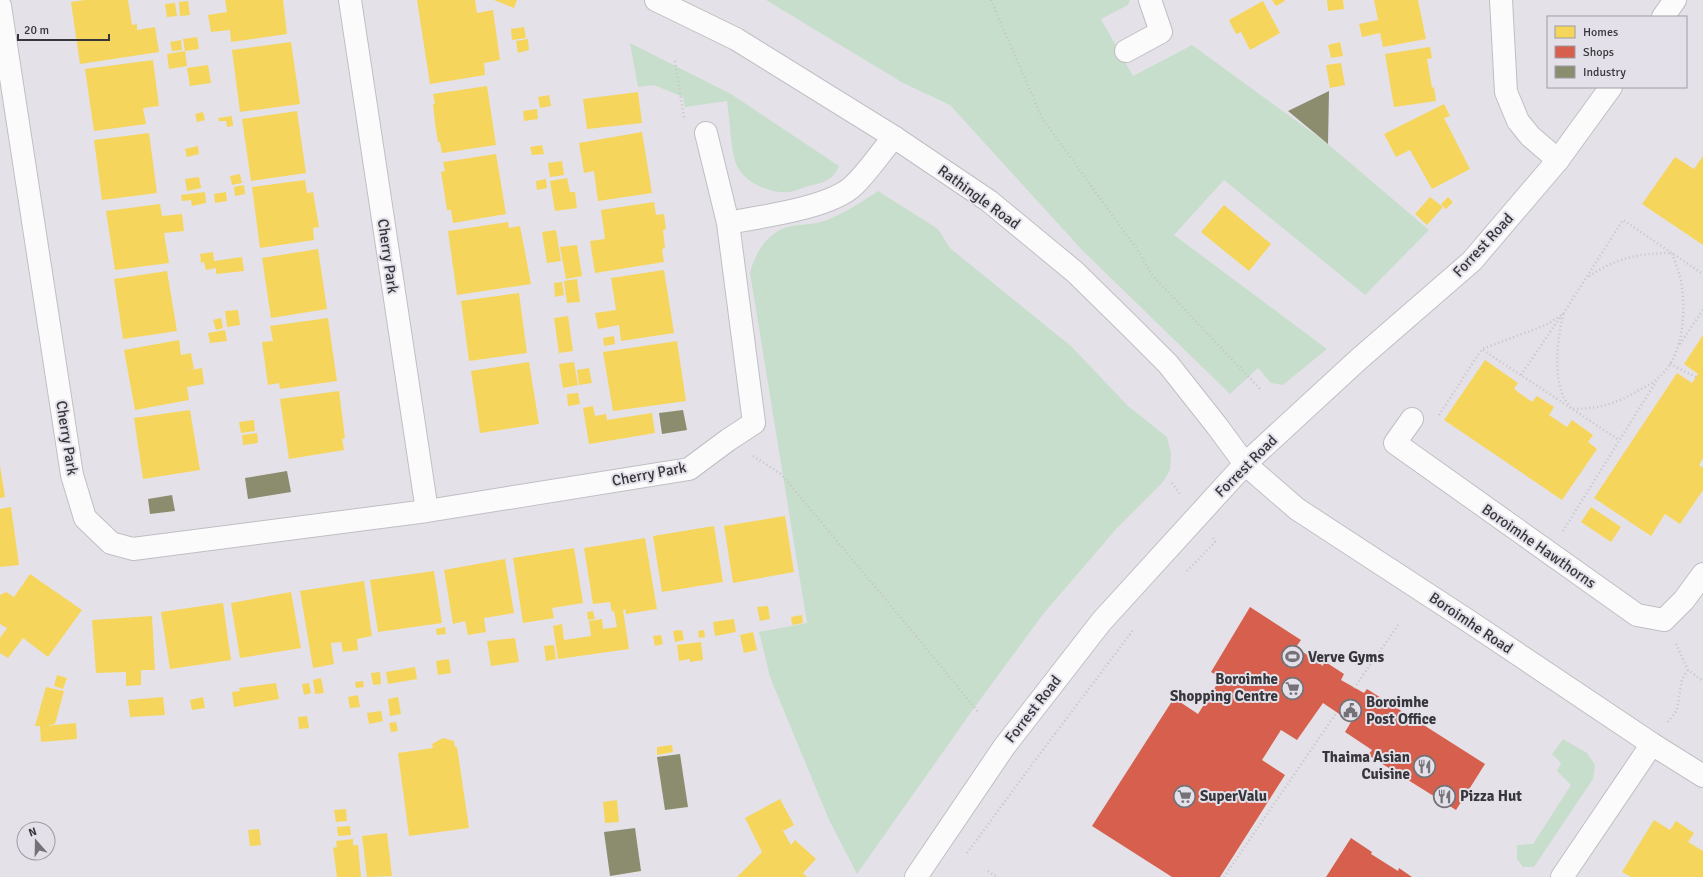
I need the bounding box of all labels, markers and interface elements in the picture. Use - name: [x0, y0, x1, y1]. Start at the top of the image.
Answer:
- scale bar: [18, 16, 109, 42]
- legend: [1547, 16, 1687, 88]
- text: 20 m: [24, 23, 49, 38]
- text: Homes: [1583, 25, 1618, 40]
- text: Shops: [1583, 45, 1614, 60]
- text: Industry: [1583, 65, 1626, 80]
- street label: Rathingle Road: [934, 161, 1024, 233]
- street label: Forrest Road: [1449, 209, 1517, 281]
- street label: Cherry Park: [374, 217, 402, 295]
- street label: Cherry Park: [52, 399, 82, 477]
- street label: Forrest Road: [1211, 431, 1281, 501]
- street label: Cherry Park: [610, 458, 688, 490]
- street label: Boroimhe Hawthorns: [1479, 500, 1600, 592]
- street label: Boroimhe Road: [1426, 588, 1516, 658]
- sports icon: Verve Gyms: [1279, 644, 1305, 670]
- place label: Verve Gyms: [1308, 648, 1384, 666]
- place label: Boroimhe Shopping Centre: [1170, 670, 1278, 705]
- street label: Forrest Road: [1001, 672, 1065, 746]
- supermarket icon: Boroimhe Shopping Centre: [1280, 675, 1306, 701]
- place label: Boroimhe Post Office: [1366, 693, 1436, 728]
- public building icon: Boroimhe Post Office: [1337, 698, 1363, 724]
- place label: Thaima Asian Cuisine: [1322, 748, 1410, 783]
- restaurant icon: Thaima Asian Cuisine: [1412, 753, 1438, 779]
- supermarket icon: SuperValu: [1172, 783, 1198, 809]
- restaurant icon: Pizza Hut: [1431, 783, 1457, 809]
- place label: SuperValu: [1200, 787, 1267, 805]
- place label: Pizza Hut: [1460, 787, 1522, 805]
- north arrow: [16, 821, 56, 861]
- text: N: [27, 825, 39, 839]

